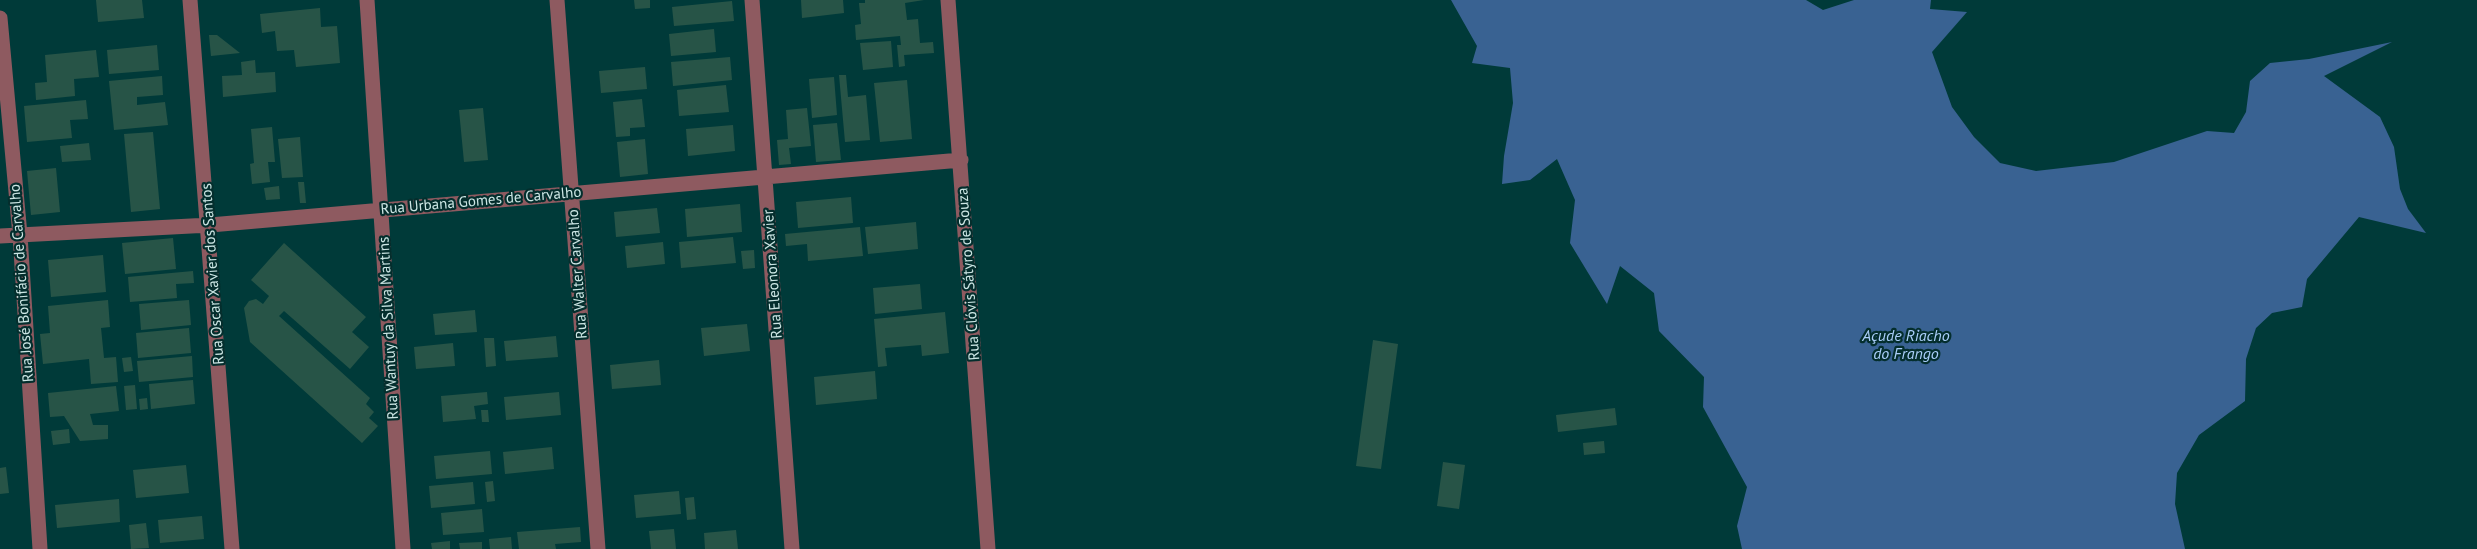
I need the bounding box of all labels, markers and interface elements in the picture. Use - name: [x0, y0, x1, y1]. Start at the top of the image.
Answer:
- street label: Rua José Bonifácio de Carvalho: [6, 183, 38, 383]
- street label: Rua Oscar Xavier dos Santos: [198, 183, 228, 365]
- street label: Rua Urbana Gomes de Carvalho: [380, 183, 582, 219]
- street label: Rua Clóvis Sátyro de Souza: [954, 187, 984, 361]
- street label: Rua Walter Carvalho: [564, 209, 592, 339]
- street label: Rua Eleonora Xavier: [760, 209, 786, 339]
- street label: Rua Wantuy da Silva Martins: [375, 236, 403, 420]
- water label: Açude Riacho do Frango: [1862, 326, 1950, 364]

